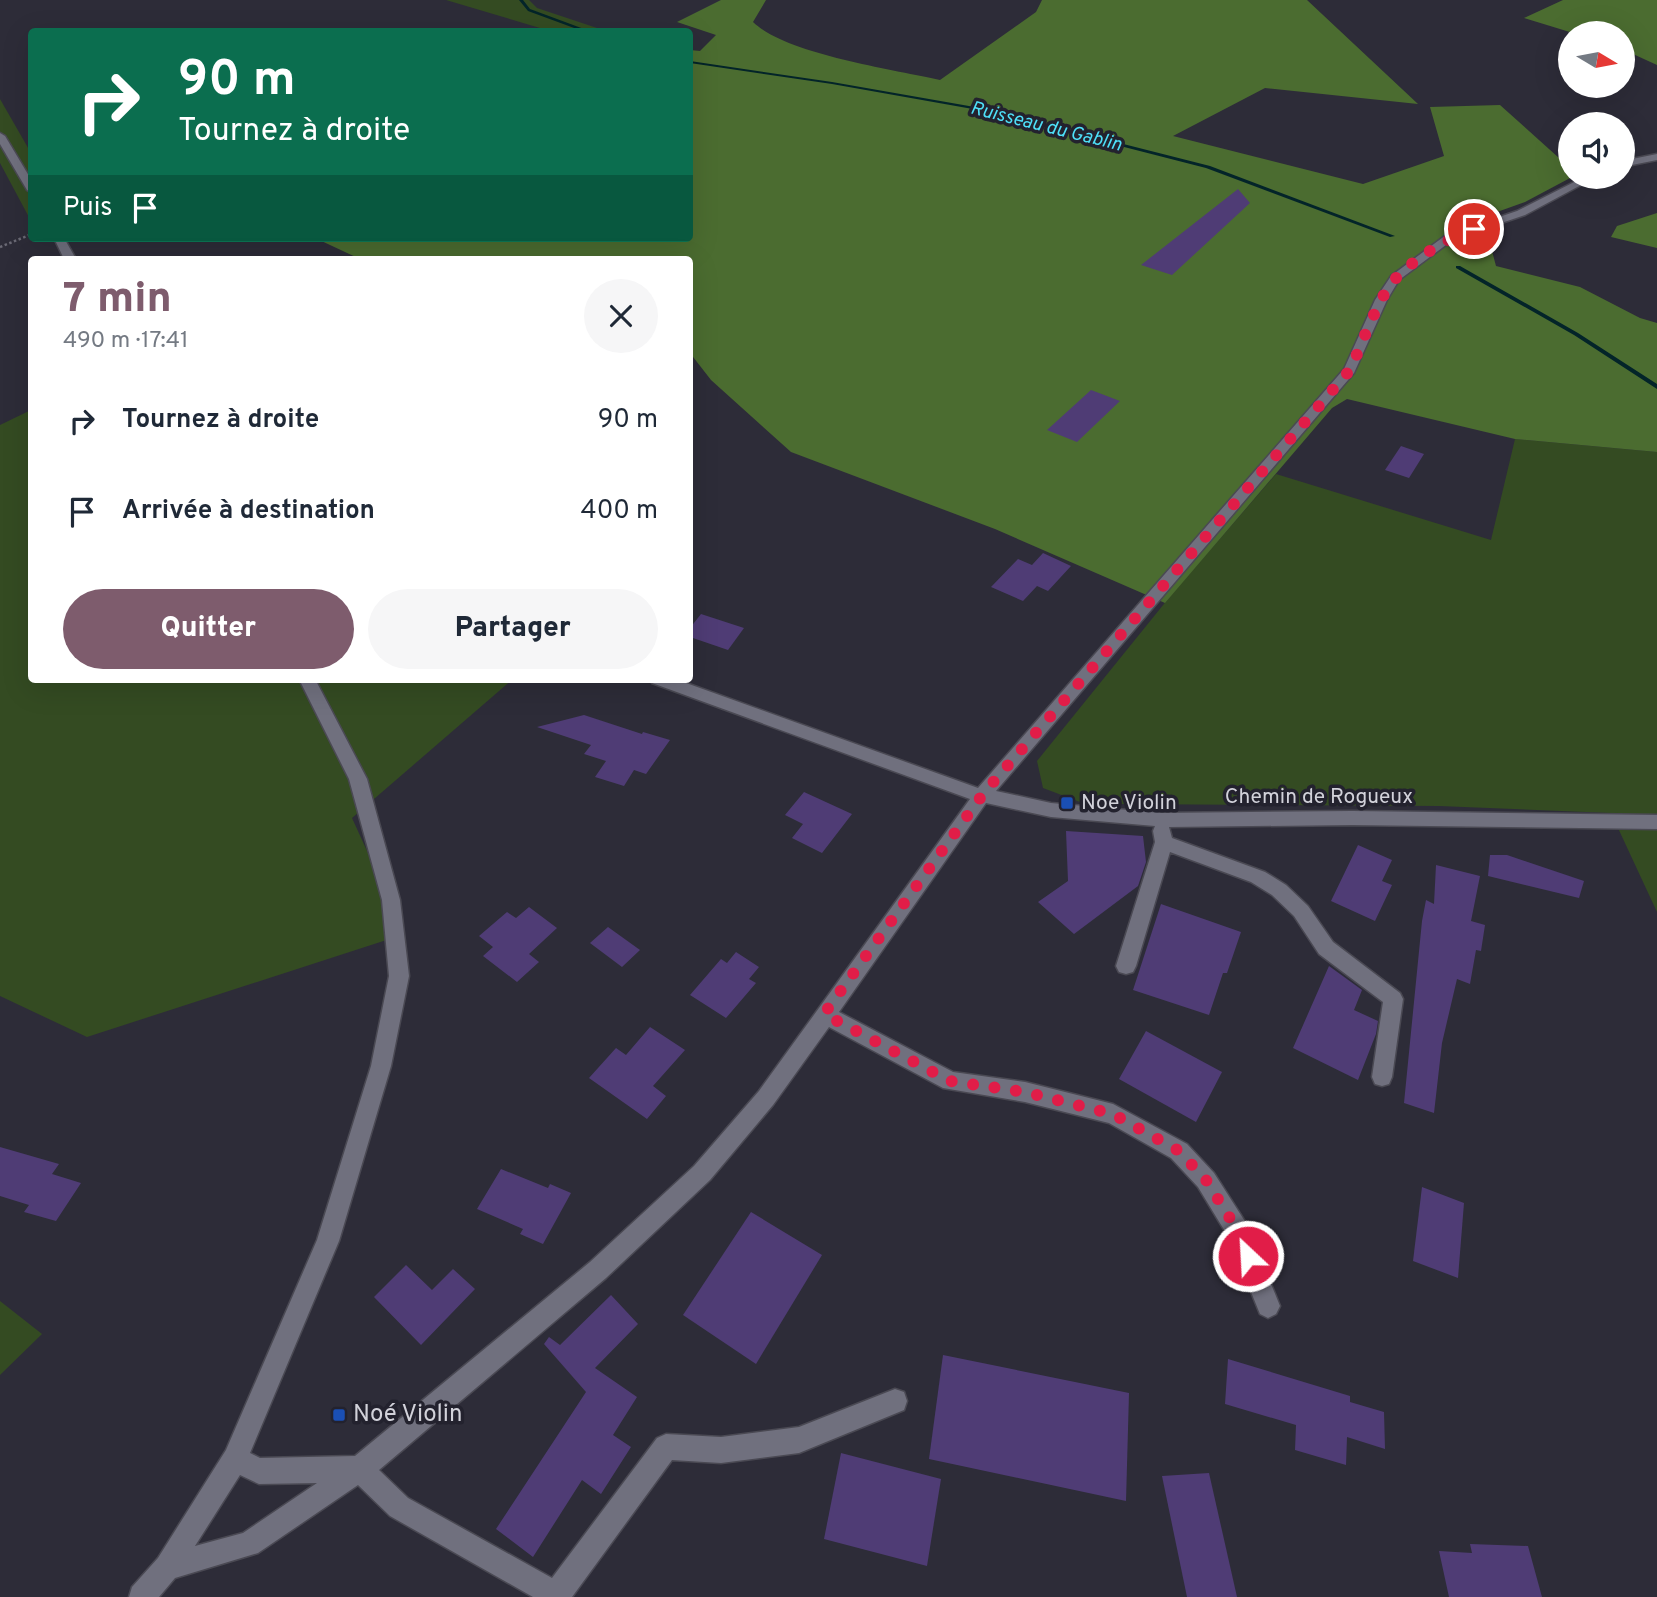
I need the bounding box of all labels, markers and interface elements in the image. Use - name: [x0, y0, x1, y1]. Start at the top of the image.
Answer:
- north arrow: [1558, 21, 1634, 98]
- map controls: [1558, 21, 1635, 189]
- text: 90 m: [178, 51, 296, 113]
- icon: right: [63, 56, 154, 147]
- water label: Ruisseau du Gablin: [968, 97, 1125, 158]
- text: Tournez à droite: [178, 112, 410, 152]
- button: sound: [1558, 112, 1635, 189]
- icon: arrive: [126, 189, 164, 227]
- text: Puis: [63, 192, 112, 225]
- pin: [1444, 199, 1504, 259]
- icon: arrive: [1455, 210, 1493, 248]
- text: 7 min: [63, 274, 172, 327]
- button: close: [584, 279, 658, 353]
- text: 490 m · 17:41: [63, 327, 189, 356]
- icon: right: [63, 402, 101, 440]
- text: Tournez à droite: [122, 404, 319, 437]
- text: 90 m: [598, 404, 658, 437]
- icon: arrive: [63, 493, 101, 531]
- text: Arrivée à destination: [122, 495, 375, 528]
- text: 400 m: [581, 495, 658, 528]
- button: Quitter: [63, 589, 354, 669]
- button: Partager: [368, 589, 658, 669]
- street label: Chemin de Rogueux: [1225, 784, 1413, 811]
- place label: Noe Violin: [1081, 790, 1177, 817]
- marker: Noe Violin: [1059, 795, 1075, 811]
- position arrow: [1211, 1219, 1285, 1293]
- place label: Noé Violin: [353, 1400, 462, 1430]
- marker: Noé Violin: [331, 1407, 347, 1423]

